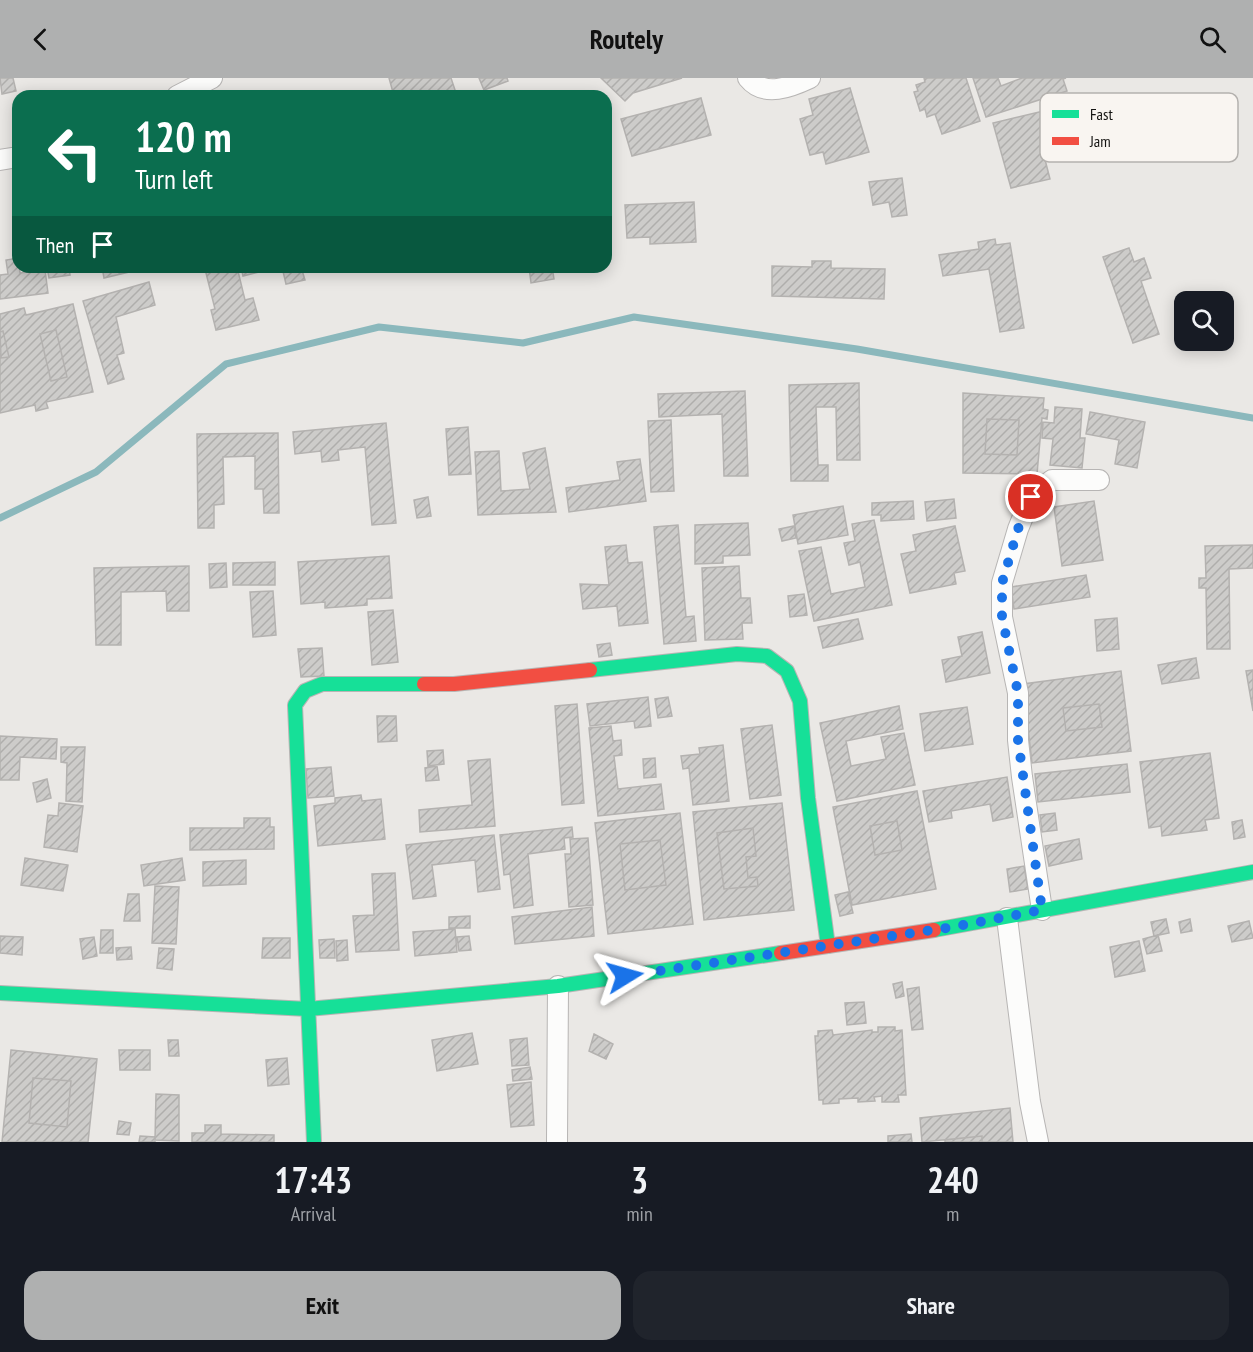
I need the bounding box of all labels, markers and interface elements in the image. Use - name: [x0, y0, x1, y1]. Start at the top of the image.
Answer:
- text: Routely: [590, 22, 663, 56]
- icon: back: [24, 23, 57, 56]
- icon: search: [1196, 23, 1229, 56]
- legend: [1040, 93, 1238, 162]
- text: Fast: [1090, 104, 1113, 124]
- text: 120 m: [135, 109, 232, 164]
- icon: left: [36, 114, 114, 192]
- text: Jam: [1089, 131, 1111, 151]
- text: Turn left: [135, 162, 213, 196]
- icon: arrive: [86, 228, 119, 261]
- text: Then: [36, 231, 74, 259]
- map controls: [1174, 291, 1234, 351]
- button: search: [1174, 291, 1234, 351]
- pin: [1005, 471, 1056, 522]
- icon: arrive: [1014, 480, 1047, 513]
- position arrow: [593, 944, 657, 1008]
- text: 17:43: [274, 1156, 352, 1203]
- text: 3: [631, 1156, 648, 1203]
- text: 240: [927, 1156, 979, 1203]
- text: Arrival: [291, 1201, 336, 1227]
- text: min: [627, 1201, 653, 1227]
- text: m: [946, 1201, 959, 1227]
- button: Exit: [24, 1271, 621, 1340]
- button: Share: [633, 1271, 1229, 1340]

